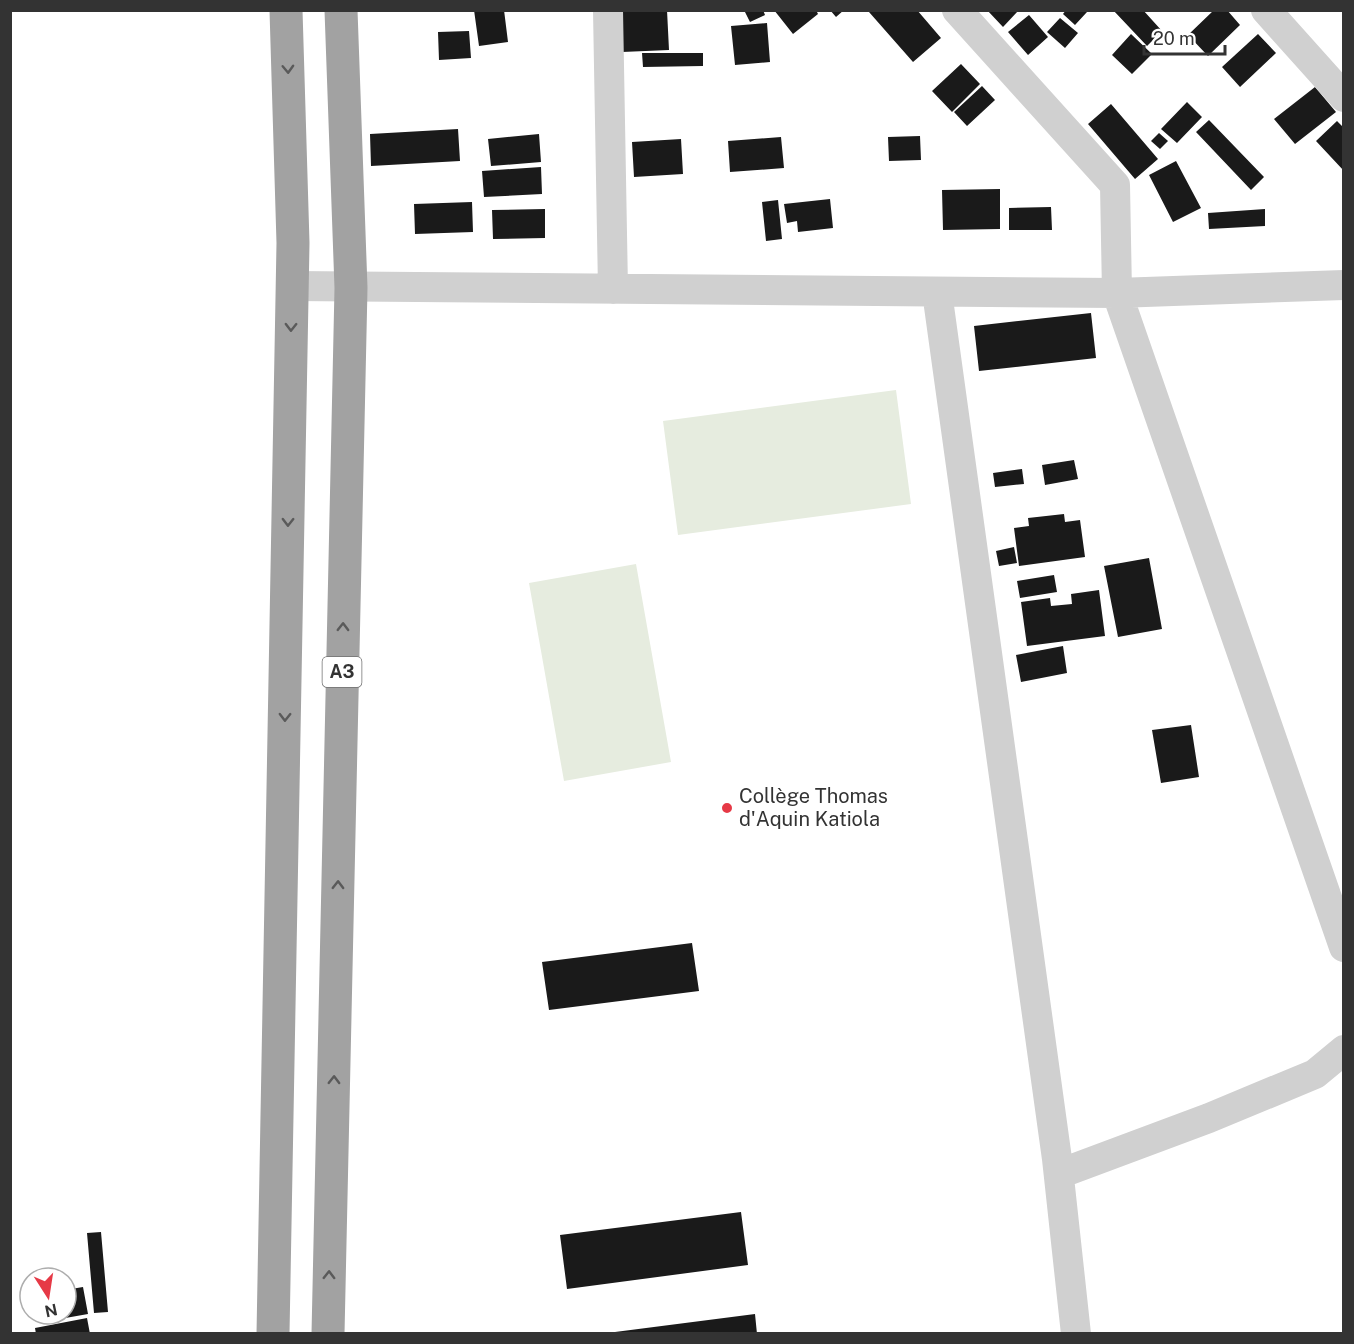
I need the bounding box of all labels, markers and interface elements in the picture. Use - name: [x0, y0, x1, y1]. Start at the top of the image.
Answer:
- scale bar: [1144, 18, 1225, 56]
- text: 20 m: [1153, 28, 1195, 49]
- one-way arrow: [281, 64, 294, 73]
- one-way arrow: [285, 322, 298, 331]
- one-way arrow: [282, 517, 294, 526]
- one-way arrow: [337, 623, 349, 632]
- road number: A3: [322, 657, 362, 687]
- one-way arrow: [278, 712, 291, 721]
- place label: Collège Thomas d'Aquin Katiola: [739, 784, 888, 831]
- marker: Collège Thomas d'Aquin Katiola: [720, 801, 734, 815]
- one-way arrow: [331, 881, 344, 890]
- one-way arrow: [327, 1076, 340, 1085]
- north arrow: [18, 1266, 78, 1326]
- one-way arrow: [323, 1271, 336, 1280]
- text: N: [43, 1300, 59, 1321]

